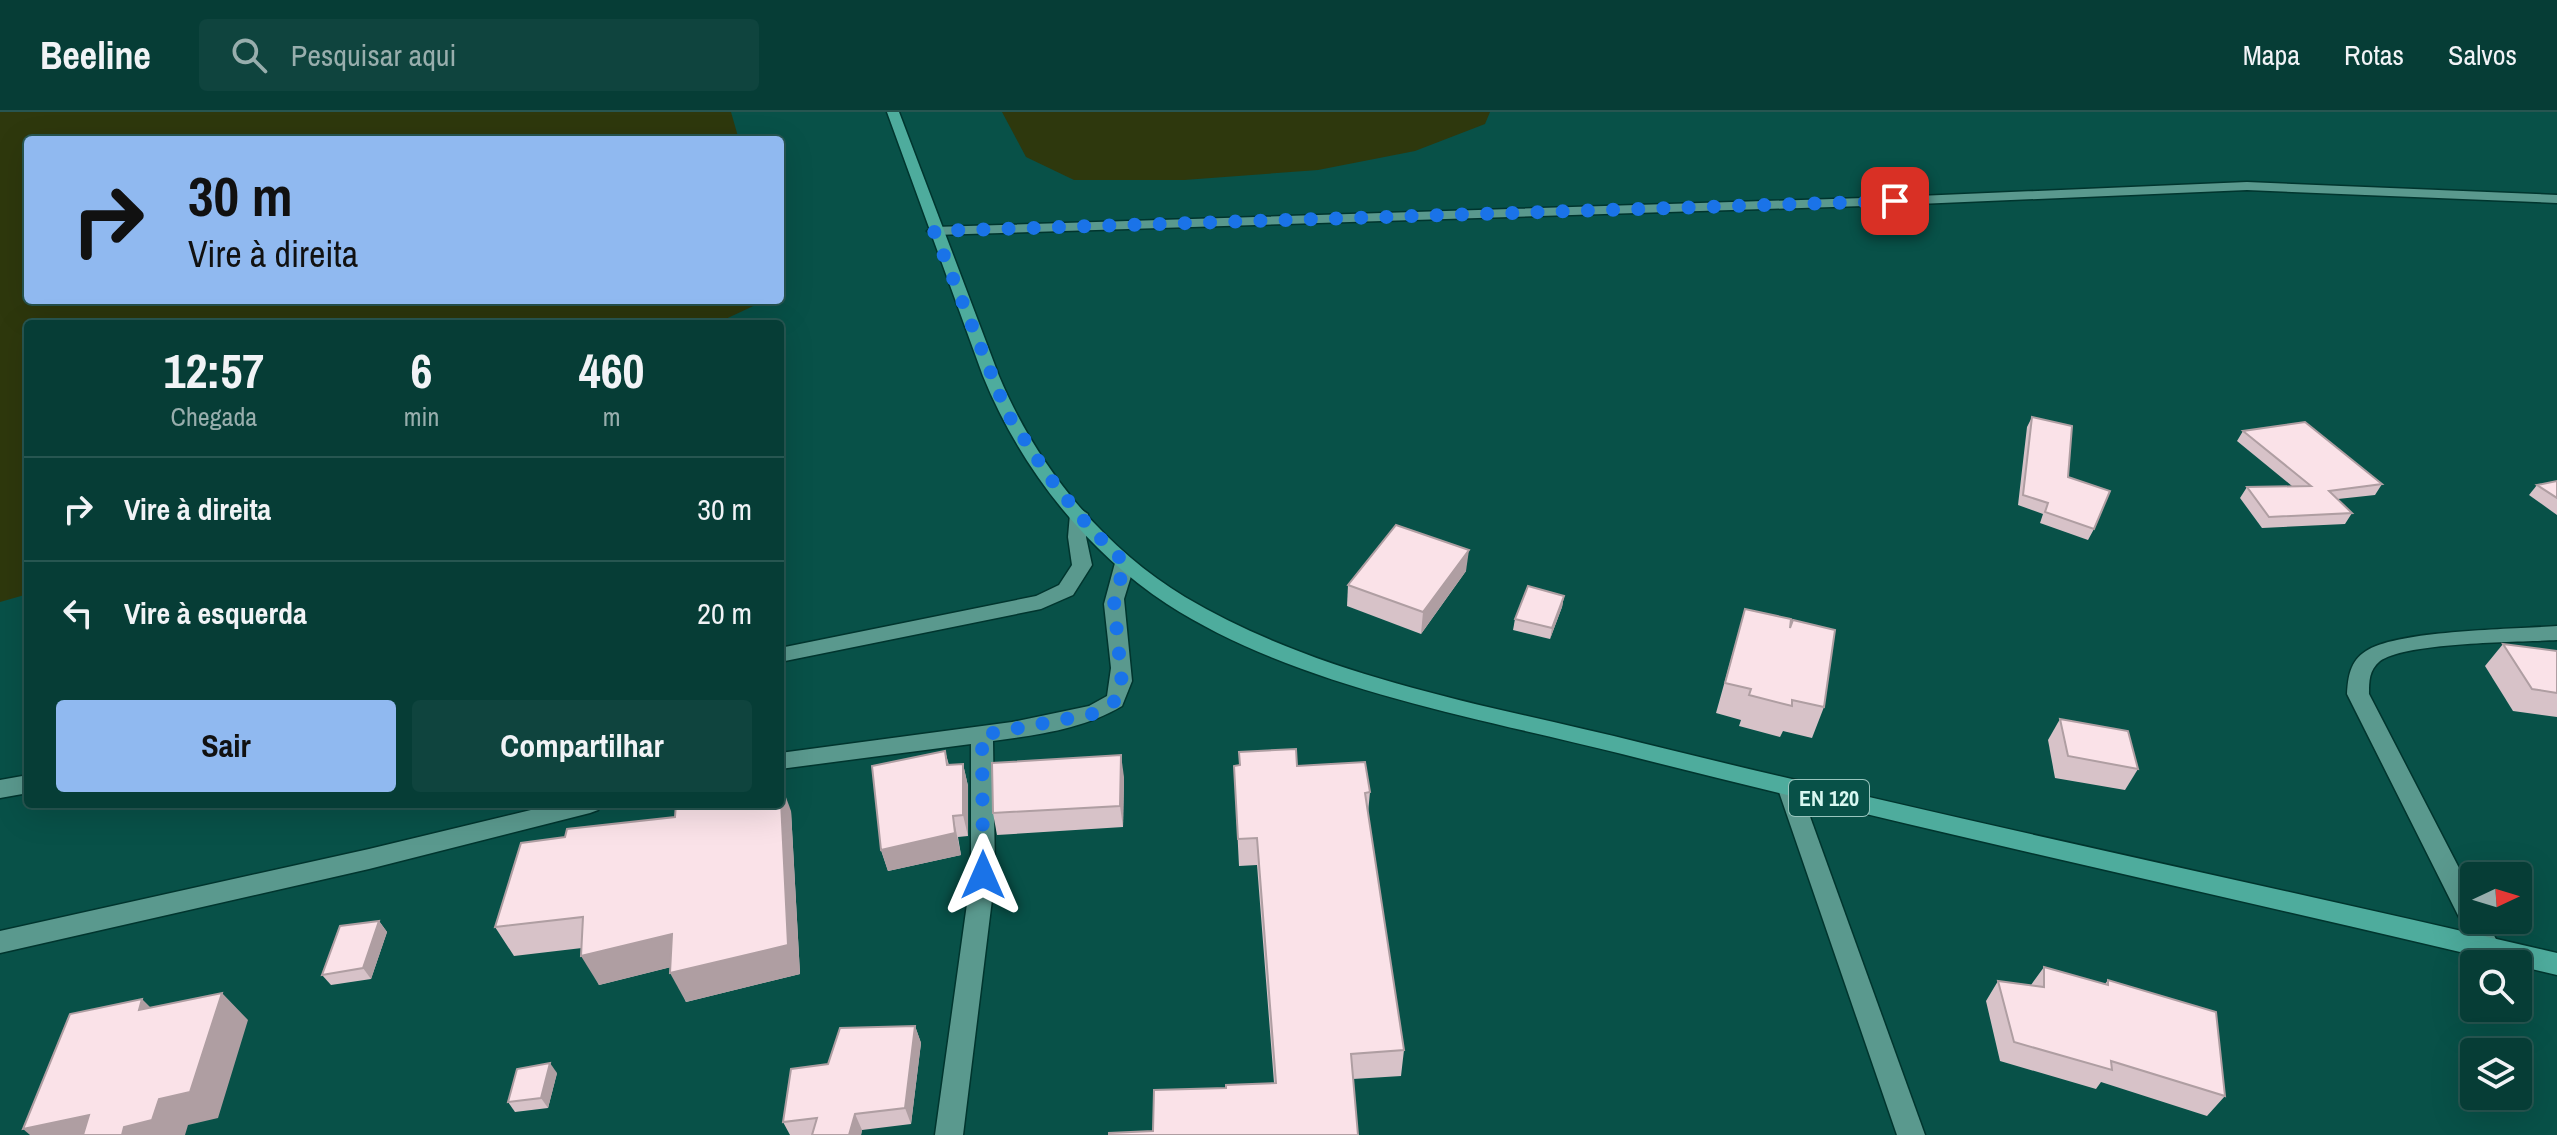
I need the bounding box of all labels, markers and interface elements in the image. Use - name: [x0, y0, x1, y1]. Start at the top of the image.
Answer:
- search box: [199, 19, 759, 91]
- text: Beeline: [40, 30, 151, 81]
- icon: search: [227, 33, 271, 77]
- text: Pesquisar aqui: [291, 35, 456, 75]
- text: Mapa: [2243, 36, 2300, 74]
- text: Rotas: [2344, 36, 2404, 74]
- text: Salvos: [2448, 36, 2517, 74]
- text: 30 m: [188, 158, 293, 233]
- pin: [1861, 167, 1929, 235]
- icon: right: [56, 168, 160, 272]
- icon: arrive: [1873, 179, 1917, 223]
- text: Vire à direita: [188, 230, 358, 278]
- text: 12:57: [164, 338, 264, 403]
- text: 6: [411, 338, 432, 403]
- text: 460: [579, 338, 644, 403]
- text: Chegada: [171, 399, 257, 434]
- text: min: [404, 399, 439, 434]
- text: m: [603, 399, 621, 434]
- icon: right: [56, 487, 100, 531]
- text: Vire à direita: [124, 489, 271, 529]
- text: 30 m: [697, 489, 752, 529]
- icon: left: [56, 591, 100, 635]
- text: Vire à esquerda: [124, 593, 307, 633]
- text: 20 m: [697, 593, 752, 633]
- button: Sair: [56, 700, 396, 792]
- button: Compartilhar: [412, 700, 752, 792]
- road number: EN 120: [1789, 780, 1869, 816]
- position arrow: [941, 833, 1025, 917]
- north arrow: [2460, 862, 2532, 934]
- map controls: [2460, 862, 2532, 1110]
- button: search: [2460, 950, 2532, 1022]
- button: layers: [2460, 1038, 2532, 1110]

